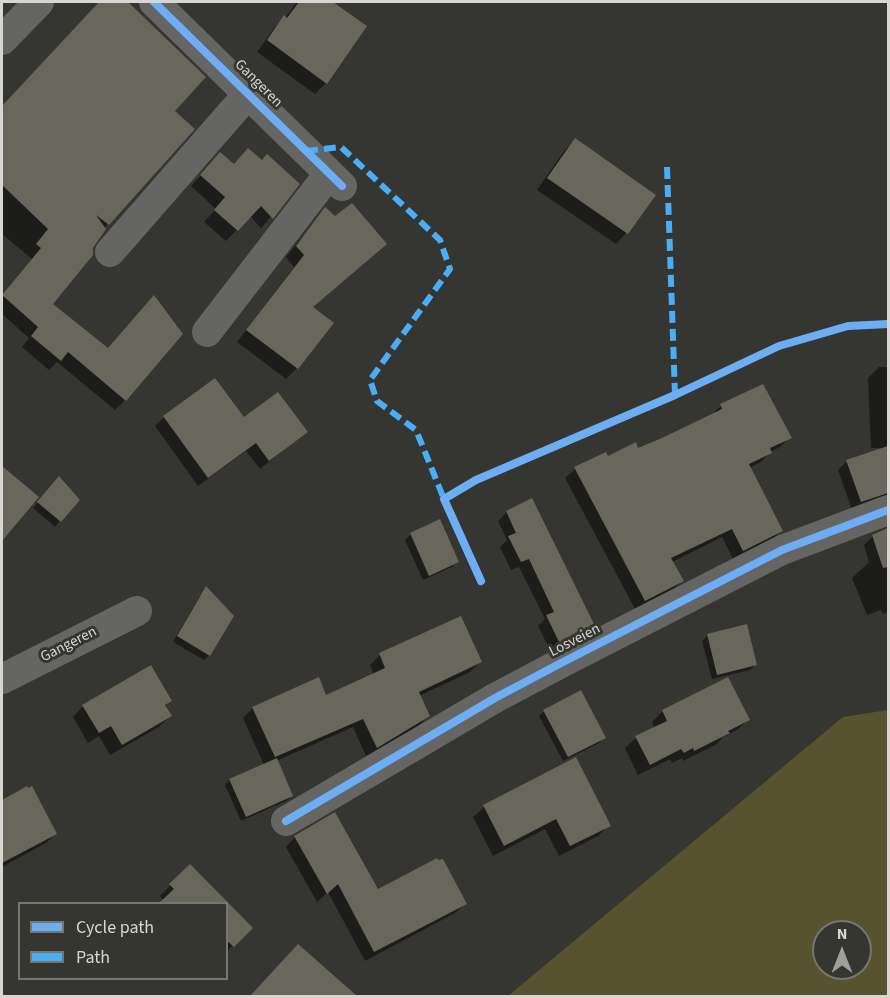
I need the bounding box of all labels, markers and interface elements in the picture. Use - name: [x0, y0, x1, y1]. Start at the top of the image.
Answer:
- street label: Gangeren: [230, 56, 286, 112]
- street label: Losveien: [546, 620, 604, 662]
- street label: Gangeren: [38, 623, 100, 667]
- legend: [18, 902, 228, 980]
- text: Cycle path: [76, 915, 154, 940]
- north arrow: [812, 920, 872, 980]
- text: N: [837, 923, 847, 945]
- text: Path: [76, 945, 110, 970]

